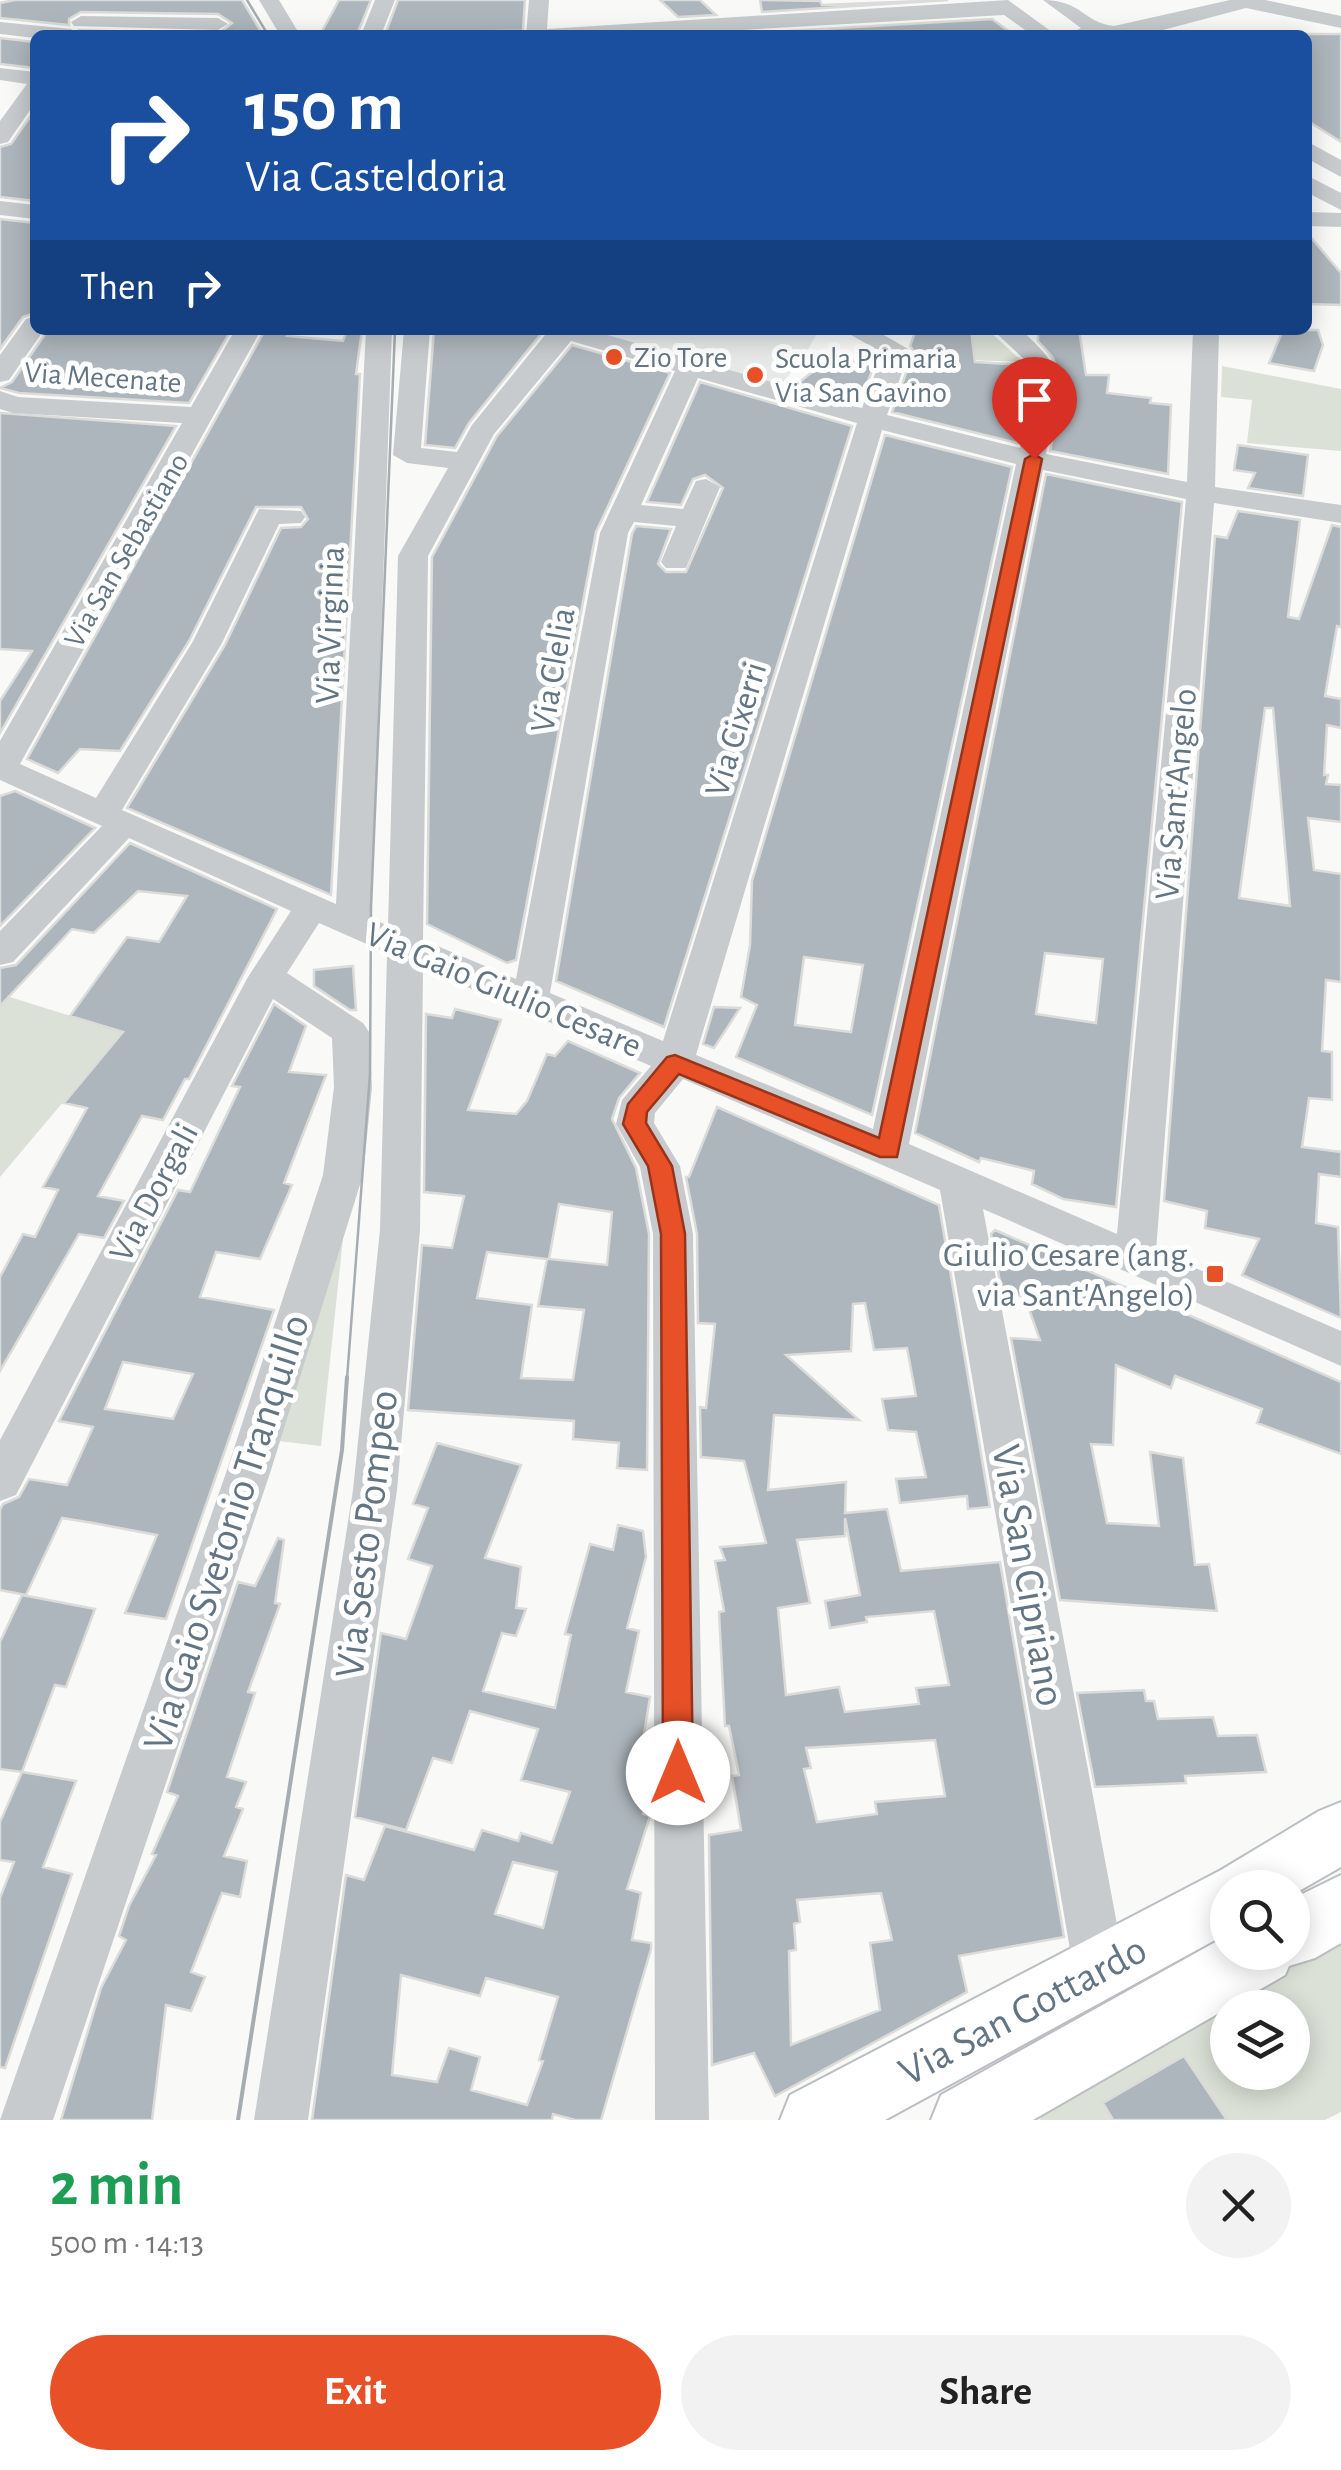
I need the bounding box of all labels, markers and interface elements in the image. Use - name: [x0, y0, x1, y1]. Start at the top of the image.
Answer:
- icon: right: [80, 70, 210, 200]
- text: 150 m: [245, 73, 404, 143]
- text: Via Casteldoria: [245, 155, 507, 200]
- icon: right: [175, 260, 230, 315]
- text: Then: [80, 269, 155, 307]
- place label: Zio Tore: [634, 343, 727, 373]
- place label: Scuola Primaria Via San Gavino: [775, 344, 957, 408]
- marker: Zio Tore: [603, 346, 625, 368]
- pin: [992, 357, 1077, 460]
- street label: Via Mecenate: [23, 358, 183, 398]
- marker: Scuola Primaria Via San Gavino: [744, 364, 766, 386]
- icon: arrive: [1007, 372, 1062, 427]
- street label: Via San Sebastiano: [59, 448, 195, 653]
- street label: Via Virginia: [310, 546, 351, 705]
- street label: Via Clelia: [525, 605, 582, 736]
- street label: Via Cixerri: [699, 658, 773, 801]
- street label: Via Sant'Angelo: [1150, 687, 1203, 901]
- street label: Via Gaio Giulio Cesare: [361, 917, 646, 1064]
- street label: Via Dorgali: [103, 1118, 205, 1267]
- place label: Giulio Cesare (ang. via Sant'Angelo): [943, 1238, 1195, 1313]
- marker: Giulio Cesare (ang. via Sant'Angelo): [1204, 1263, 1226, 1285]
- street label: Via Gaio Svetonio Tranquillo: [136, 1309, 317, 1756]
- street label: Via Sesto Pompeo: [328, 1388, 405, 1681]
- street label: Via San Cipriano: [984, 1441, 1072, 1709]
- position arrow: [626, 1721, 730, 1825]
- map controls: [1210, 1870, 1310, 2090]
- button: search: [1210, 1870, 1310, 1970]
- street label: Via San Gottardo: [892, 1928, 1154, 2093]
- button: layers: [1210, 1990, 1310, 2090]
- button: close: [1186, 2153, 1291, 2258]
- text: 2 min: [50, 2156, 183, 2216]
- text: 500 m · 14:13: [50, 2227, 204, 2259]
- button: Exit: [50, 2335, 661, 2450]
- button: Share: [681, 2335, 1291, 2450]

